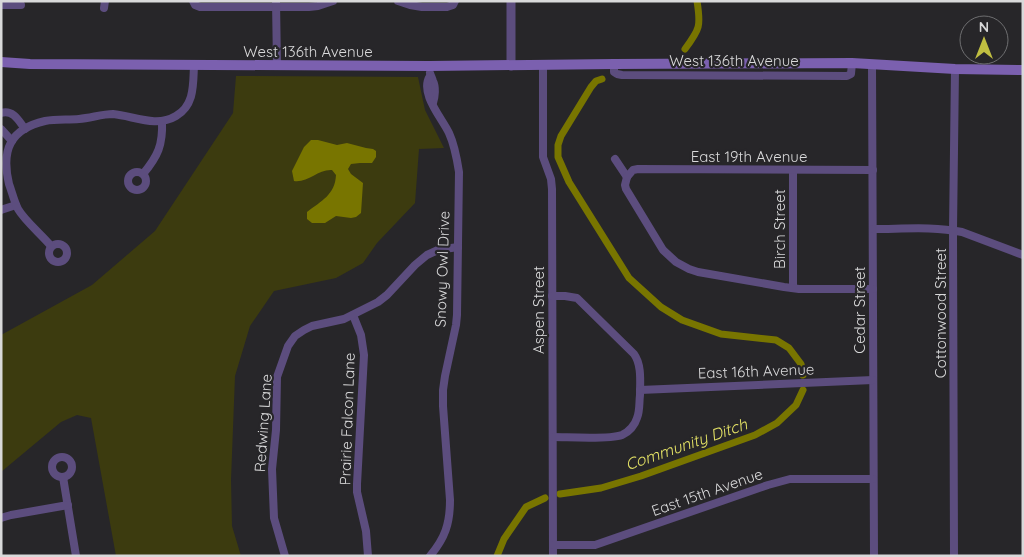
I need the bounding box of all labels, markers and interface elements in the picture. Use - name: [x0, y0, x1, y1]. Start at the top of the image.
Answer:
- north arrow: [959, 15, 1009, 65]
- text: N: [979, 18, 989, 36]
- street label: West 136th Avenue: [243, 42, 373, 61]
- street label: West 136th Avenue: [669, 51, 799, 70]
- street label: East 19th Avenue: [691, 147, 807, 166]
- street label: Birch Street: [770, 189, 789, 269]
- street label: Snowy Owl Drive: [430, 210, 454, 328]
- street label: Cottonwood Street: [931, 248, 950, 378]
- street label: Aspen Street: [529, 266, 548, 354]
- street label: Cedar Street: [850, 266, 869, 354]
- street label: Prairie Falcon Lane: [335, 352, 359, 486]
- street label: East 16th Avenue: [697, 359, 815, 383]
- street label: Redwing Lane: [250, 373, 276, 473]
- water label: Community Ditch: [622, 413, 750, 474]
- street label: East 15th Avenue: [649, 464, 765, 520]

